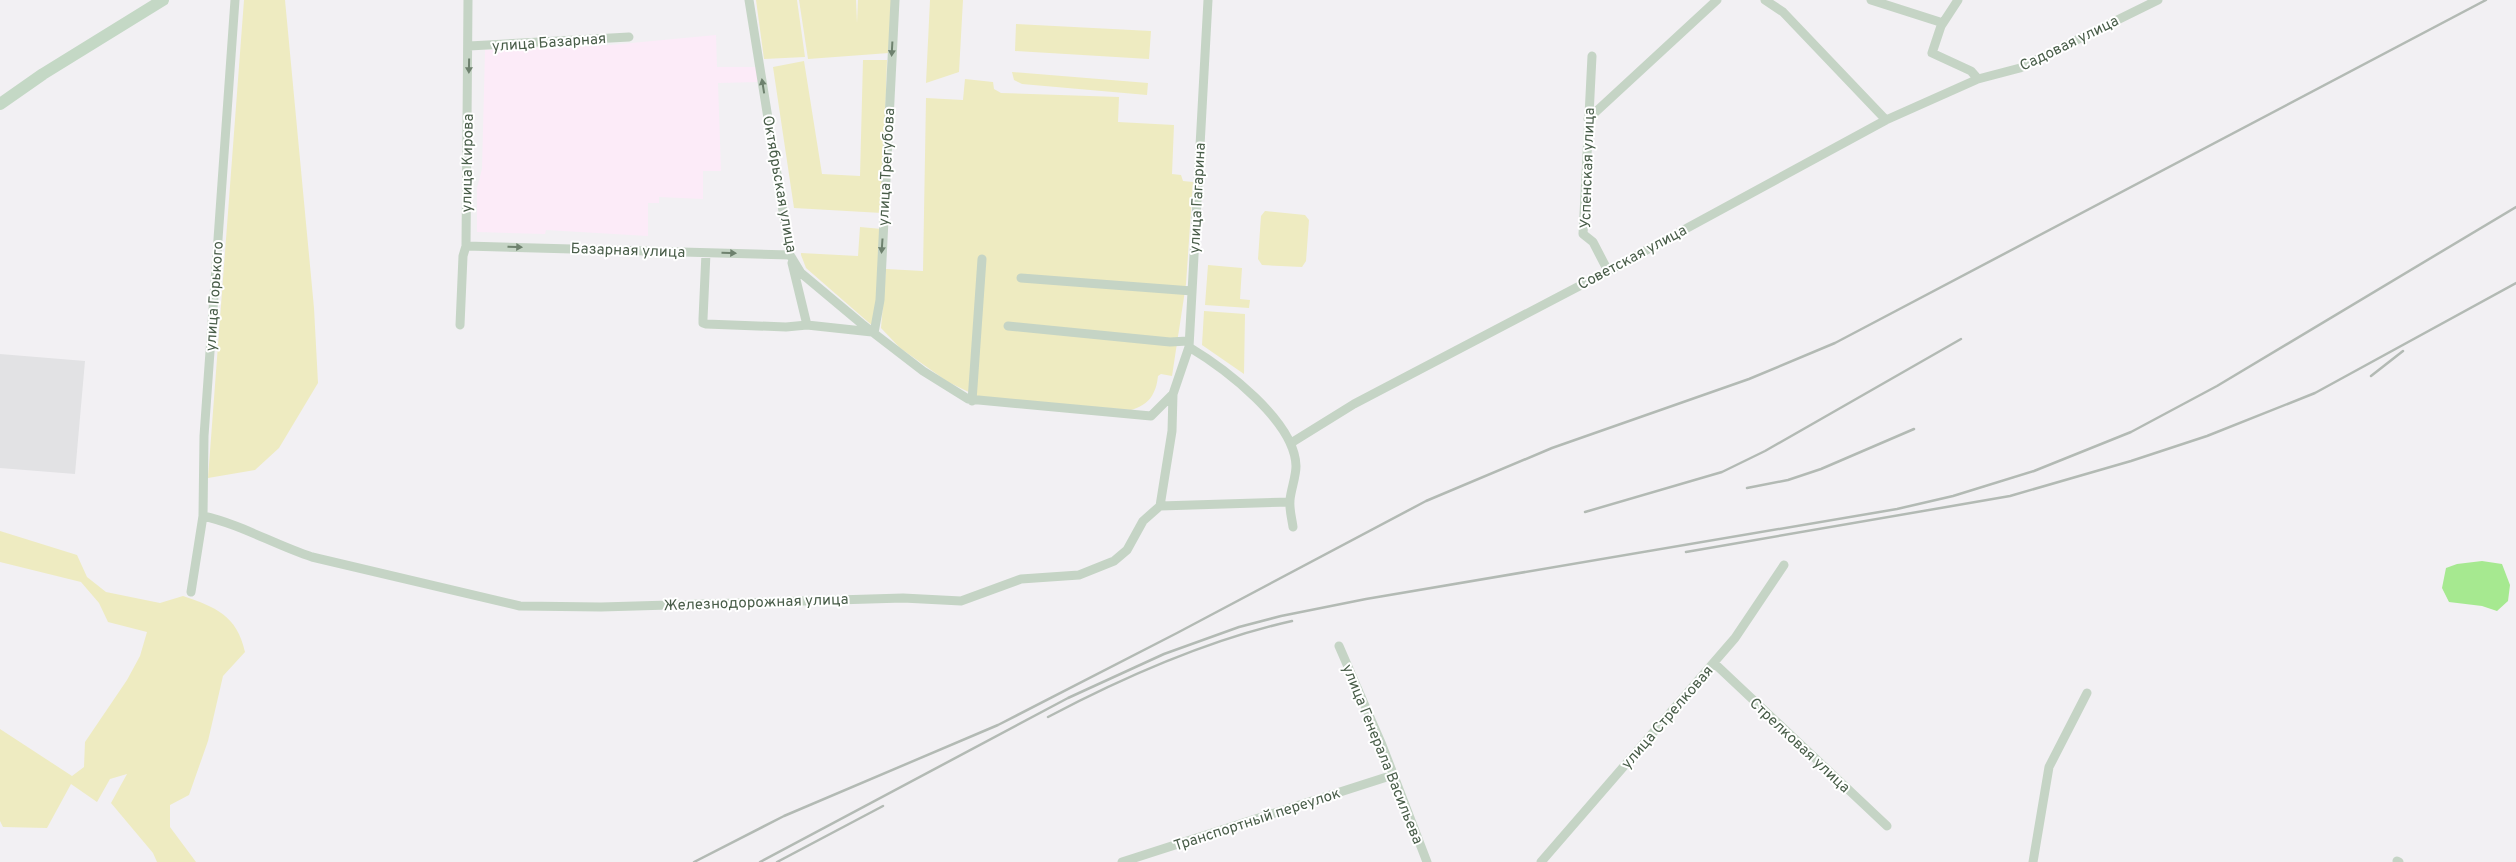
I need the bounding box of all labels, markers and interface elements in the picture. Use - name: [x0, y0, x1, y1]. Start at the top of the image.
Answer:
- street label: Садовая улица: [2017, 12, 2122, 76]
- street label: улица Базарная: [491, 30, 607, 57]
- one-way arrow: [888, 41, 896, 57]
- one-way arrow: [465, 58, 473, 74]
- one-way arrow: [758, 78, 766, 94]
- street label: Успенская улица: [1577, 107, 1600, 229]
- street label: улица Трегубова: [875, 108, 900, 227]
- street label: улица Кирова: [458, 113, 479, 213]
- street label: Октябрьская улица: [757, 114, 800, 254]
- street label: улица Гагарина: [1186, 142, 1211, 254]
- street label: Советская улица: [1575, 222, 1691, 295]
- one-way arrow: [878, 238, 886, 254]
- street label: улица Горького: [202, 240, 229, 352]
- street label: Базарная улица: [570, 240, 686, 263]
- one-way arrow: [507, 244, 523, 252]
- one-way arrow: [722, 249, 738, 257]
- street label: Железнодорожная улица: [663, 591, 849, 616]
- street label: улица Генерала Васильева: [1337, 662, 1426, 847]
- street label: улица Стрелковая: [1618, 662, 1718, 774]
- street label: Стрелковая улица: [1745, 695, 1853, 798]
- street label: Транспортный переулок: [1172, 785, 1343, 856]

